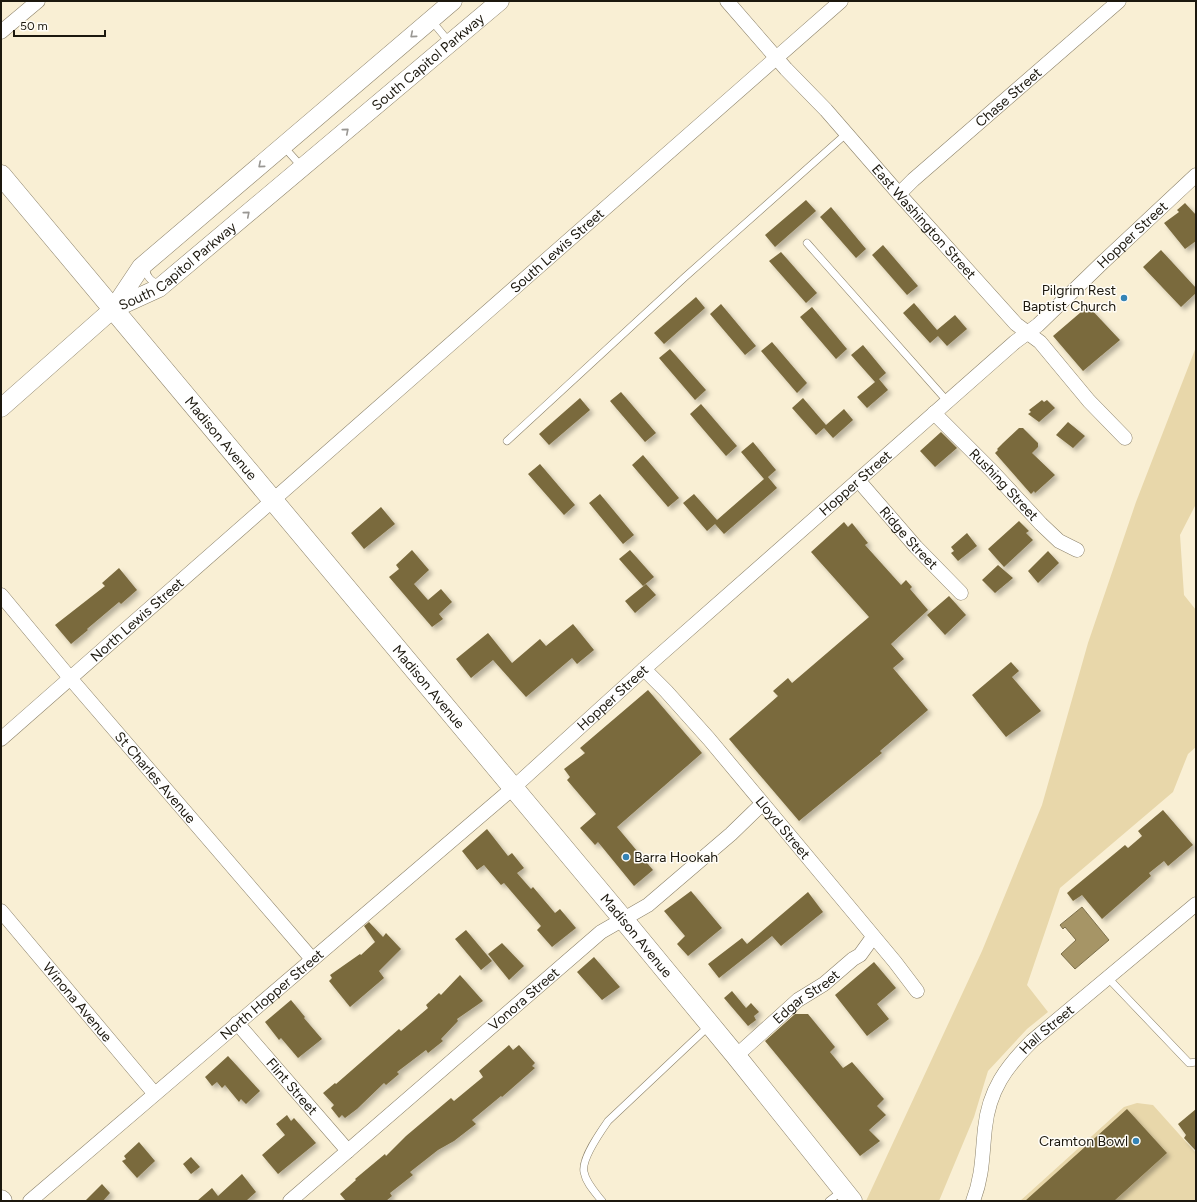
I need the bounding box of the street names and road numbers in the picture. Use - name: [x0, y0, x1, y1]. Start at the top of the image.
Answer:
- street label: South Capitol Parkway: [368, 9, 488, 114]
- street label: Chase Street: [972, 64, 1045, 131]
- street label: East Washington Street: [868, 161, 980, 283]
- street label: Hopper Street: [1093, 198, 1171, 272]
- street label: South Lewis Street: [506, 205, 607, 296]
- street label: South Capitol Parkway: [116, 218, 240, 314]
- street label: Madison Avenue: [181, 393, 261, 484]
- street label: Rushing Street: [966, 445, 1042, 524]
- street label: Hopper Street: [816, 447, 895, 519]
- street label: Ridge Street: [876, 503, 942, 573]
- street label: North Lewis Street: [87, 574, 187, 665]
- street label: Madison Avenue: [389, 641, 469, 732]
- street label: Hopper Street: [573, 661, 652, 734]
- street label: St Charles Avenue: [111, 728, 200, 827]
- street label: Lloyd Street: [752, 793, 814, 862]
- street label: Madison Avenue: [597, 890, 676, 981]
- street label: North Hopper Street: [217, 945, 327, 1043]
- street label: Winona Avenue: [39, 959, 116, 1046]
- street label: Vonora Street: [485, 964, 562, 1034]
- street label: Edgar Street: [769, 966, 843, 1027]
- street label: Hall Street: [1016, 1001, 1077, 1057]
- street label: Flint Street: [263, 1055, 321, 1118]

